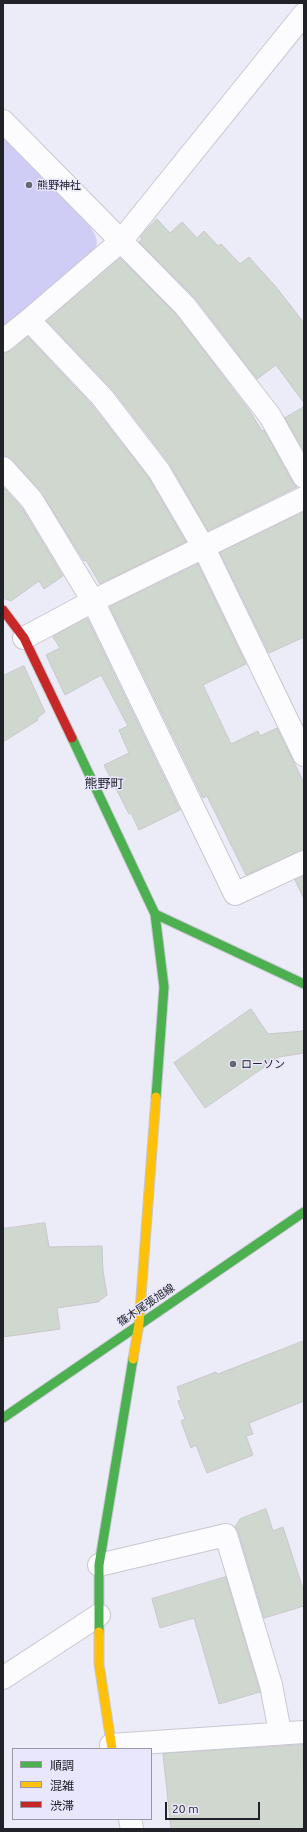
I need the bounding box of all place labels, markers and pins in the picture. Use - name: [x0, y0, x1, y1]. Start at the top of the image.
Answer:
- place label: 熊野神社: [37, 178, 81, 192]
- marker: 熊野神社: [24, 180, 34, 190]
- place label: ローソン: [241, 1057, 285, 1071]
- marker: ローソン: [228, 1059, 238, 1069]

